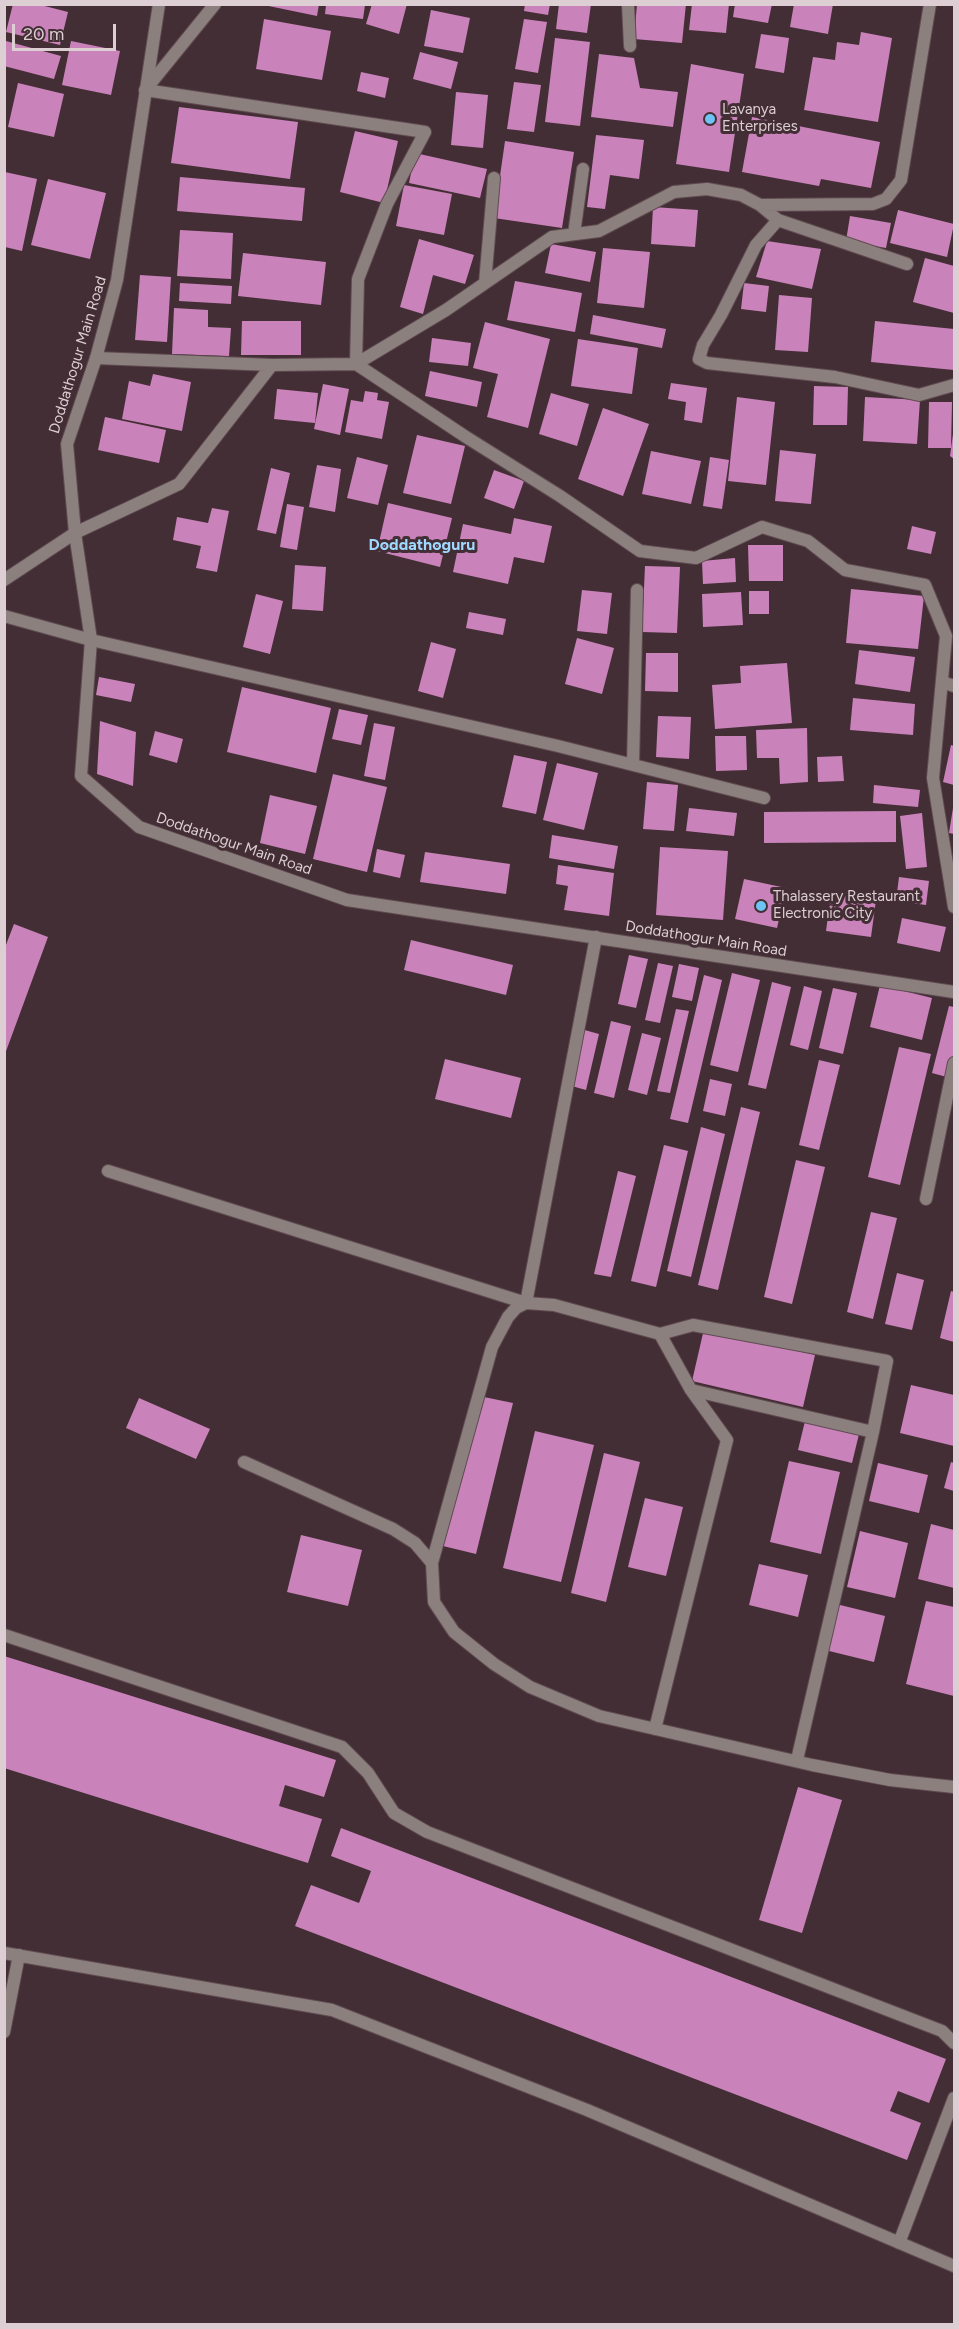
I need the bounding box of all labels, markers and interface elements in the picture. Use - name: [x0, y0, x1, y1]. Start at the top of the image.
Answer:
- scale bar: [15, 12, 118, 50]
- text: 20 m: [23, 23, 64, 45]
- place label: Lavanya Enterprises: [722, 101, 798, 136]
- marker: Lavanya Enterprises: [703, 112, 717, 126]
- street label: Doddathogur Main Road: [46, 274, 110, 436]
- district label: Doddathoguru: [369, 535, 475, 555]
- street label: Doddathogur Main Road: [154, 809, 314, 879]
- place label: Thalassery Restaurant Electronic City: [773, 888, 920, 923]
- marker: Thalassery Restaurant Electronic City: [754, 899, 768, 913]
- street label: Doddathogur Main Road: [624, 917, 788, 961]

